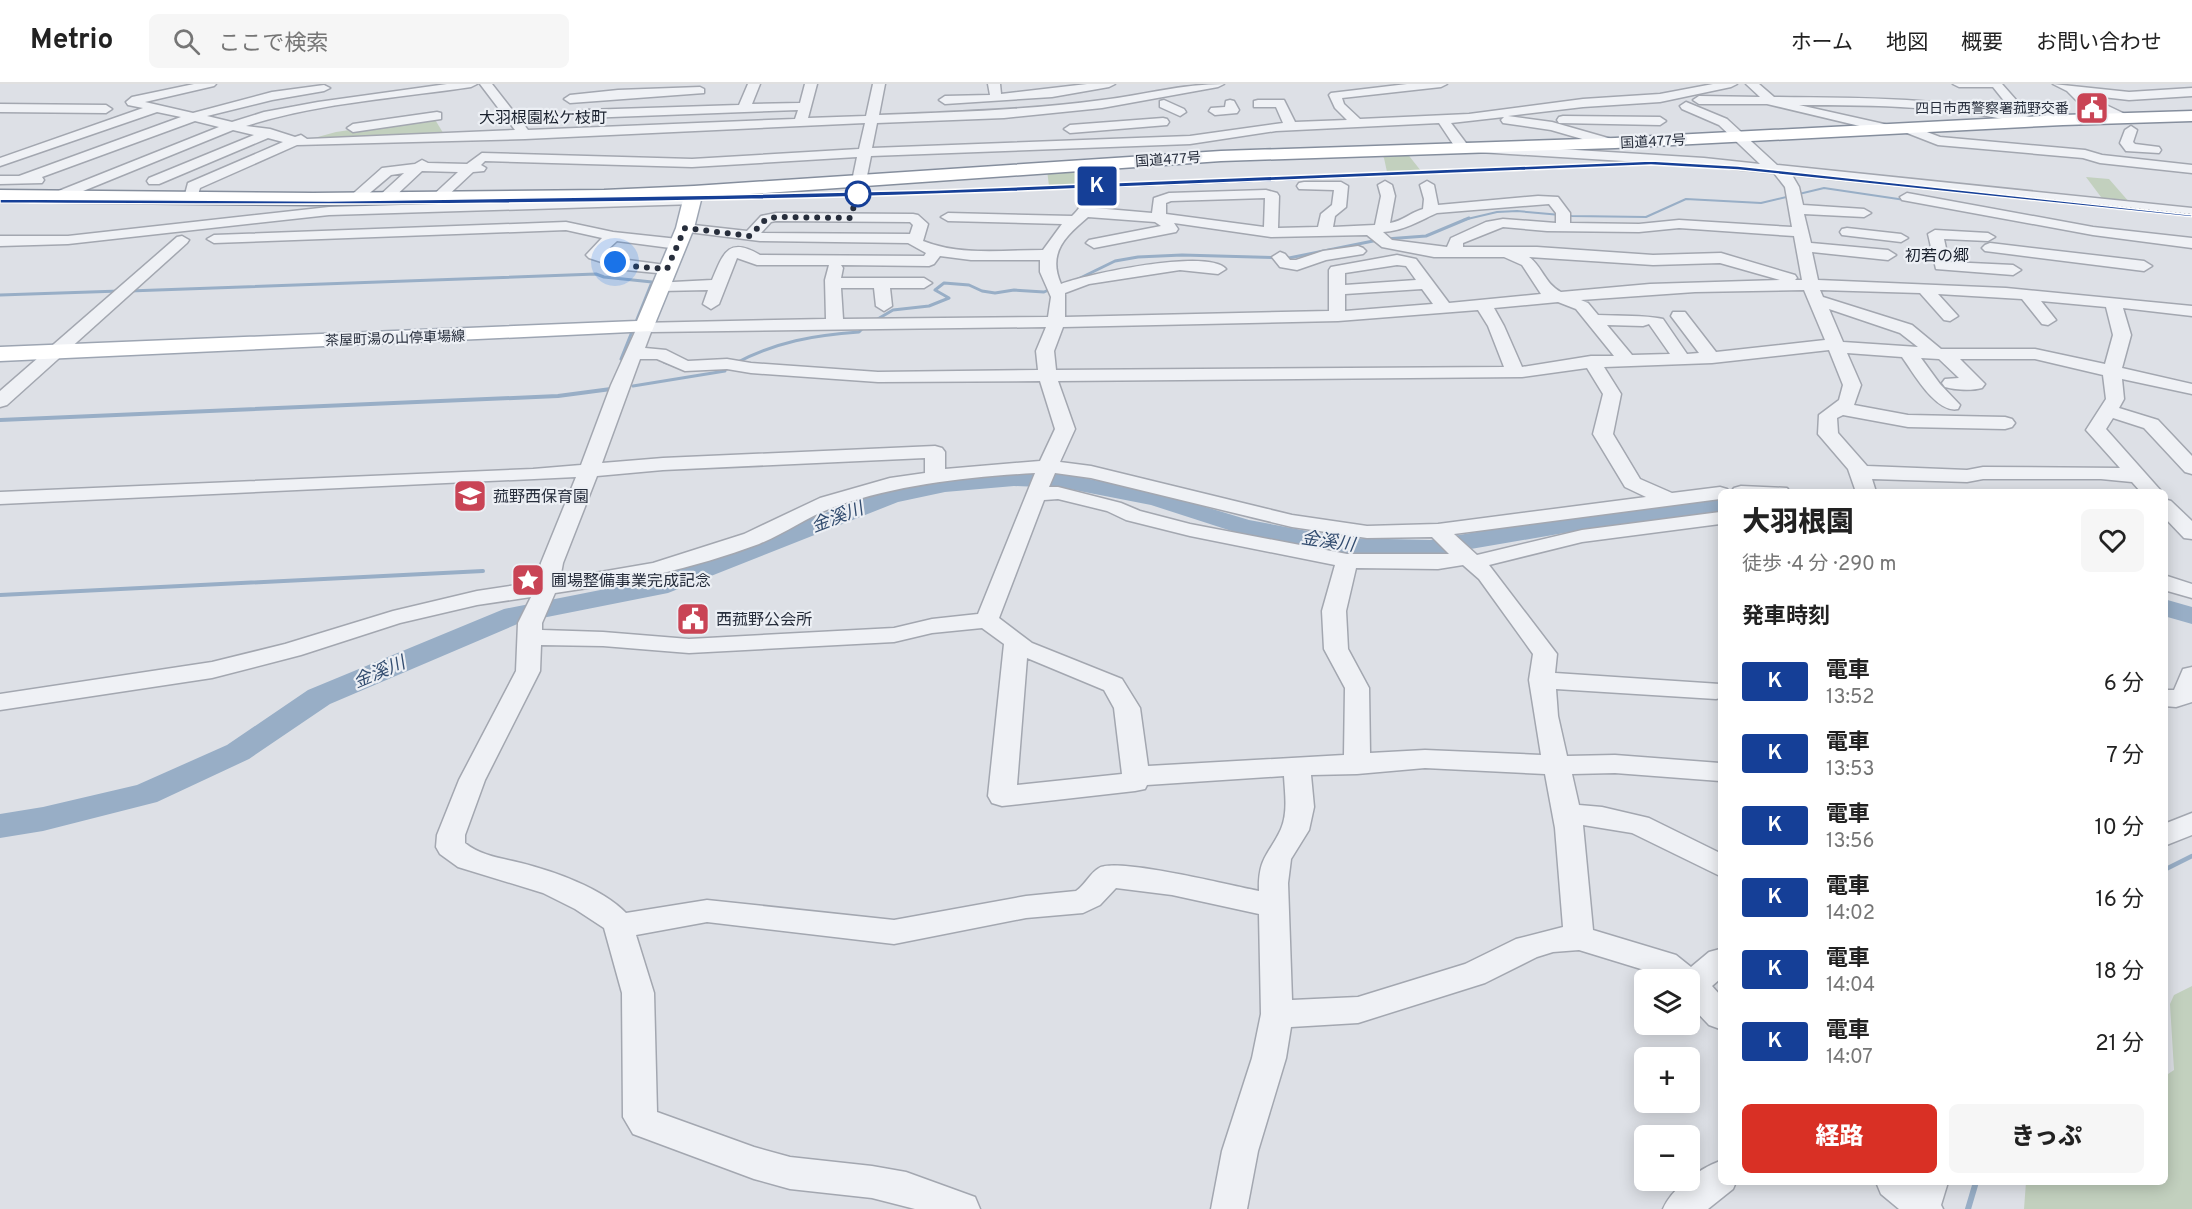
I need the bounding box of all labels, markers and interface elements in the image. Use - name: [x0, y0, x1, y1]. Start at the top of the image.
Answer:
- search box: [149, 14, 569, 68]
- text: Metrio: [30, 23, 113, 59]
- icon: search: [170, 25, 203, 58]
- text: ホーム: [1791, 30, 1853, 57]
- text: 地図: [1886, 30, 1928, 57]
- text: 概要: [1961, 30, 2003, 57]
- text: お問い合わせ: [2036, 30, 2162, 57]
- text: ここで検索: [218, 31, 328, 58]
- public building icon: 四日市西警察署菰野交番: [2074, 90, 2110, 126]
- place label: 四日市西警察署菰野交番: [1915, 101, 2069, 118]
- district label: 大羽根園松ケ枝町: [479, 109, 607, 129]
- street label: 国道477号: [1620, 132, 1686, 153]
- street label: 国道477号: [1135, 150, 1201, 171]
- line badge: K: [1078, 166, 1116, 206]
- text: K: [1090, 173, 1104, 200]
- unlabelled marker: [845, 181, 871, 207]
- your location: [600, 247, 630, 277]
- district label: 初若の郷: [1905, 247, 1969, 267]
- street label: 茶屋町湯の山停車場線: [325, 329, 465, 350]
- school or university icon: 菰野西保育園: [452, 478, 488, 514]
- place label: 菰野西保育園: [493, 488, 589, 508]
- water label: 金溪川: [808, 497, 869, 539]
- text: 大羽根園: [1742, 506, 1854, 542]
- button: heart: [2081, 509, 2144, 572]
- water label: 金溪川: [1299, 527, 1358, 558]
- text: 徒歩 · 4 分 · 290 m: [1742, 552, 1896, 578]
- place icon: 圃場整備事業完成記念: [510, 562, 546, 598]
- place label: 圃場整備事業完成記念: [551, 572, 711, 592]
- public building icon: 西菰野公会所: [675, 601, 711, 637]
- text: 発車時刻: [1742, 604, 1830, 631]
- place label: 西菰野公会所: [716, 611, 812, 631]
- water label: 金溪川: [350, 651, 411, 695]
- text: 電車: [1826, 658, 1870, 685]
- text: K: [1768, 668, 1782, 695]
- text: 6 分: [2104, 671, 2144, 698]
- text: 13:52: [1826, 685, 1875, 711]
- text: 電車: [1826, 730, 1870, 757]
- text: K: [1768, 740, 1782, 767]
- text: 7 分: [2106, 743, 2144, 770]
- text: 13:53: [1826, 757, 1874, 783]
- text: 電車: [1826, 802, 1870, 829]
- text: K: [1768, 812, 1782, 839]
- text: 10 分: [2095, 815, 2144, 842]
- text: 13:56: [1826, 829, 1874, 855]
- text: 電車: [1826, 874, 1870, 901]
- text: K: [1768, 884, 1782, 911]
- text: 16 分: [2095, 887, 2144, 914]
- text: 14:02: [1826, 901, 1875, 927]
- text: 電車: [1826, 946, 1870, 973]
- text: K: [1768, 956, 1782, 983]
- text: 18 分: [2095, 959, 2144, 986]
- map controls: [1634, 969, 1700, 1191]
- button: layers: [1634, 969, 1700, 1035]
- text: 14:04: [1826, 973, 1875, 999]
- text: 電車: [1826, 1018, 1870, 1045]
- text: K: [1768, 1028, 1782, 1055]
- text: 21 分: [2095, 1031, 2144, 1058]
- text: 14:07: [1826, 1045, 1873, 1071]
- button: +: [1634, 1047, 1700, 1113]
- button: 経路: [1742, 1104, 1937, 1173]
- button: きっぷ: [1949, 1104, 2144, 1173]
- button: −: [1634, 1125, 1700, 1191]

